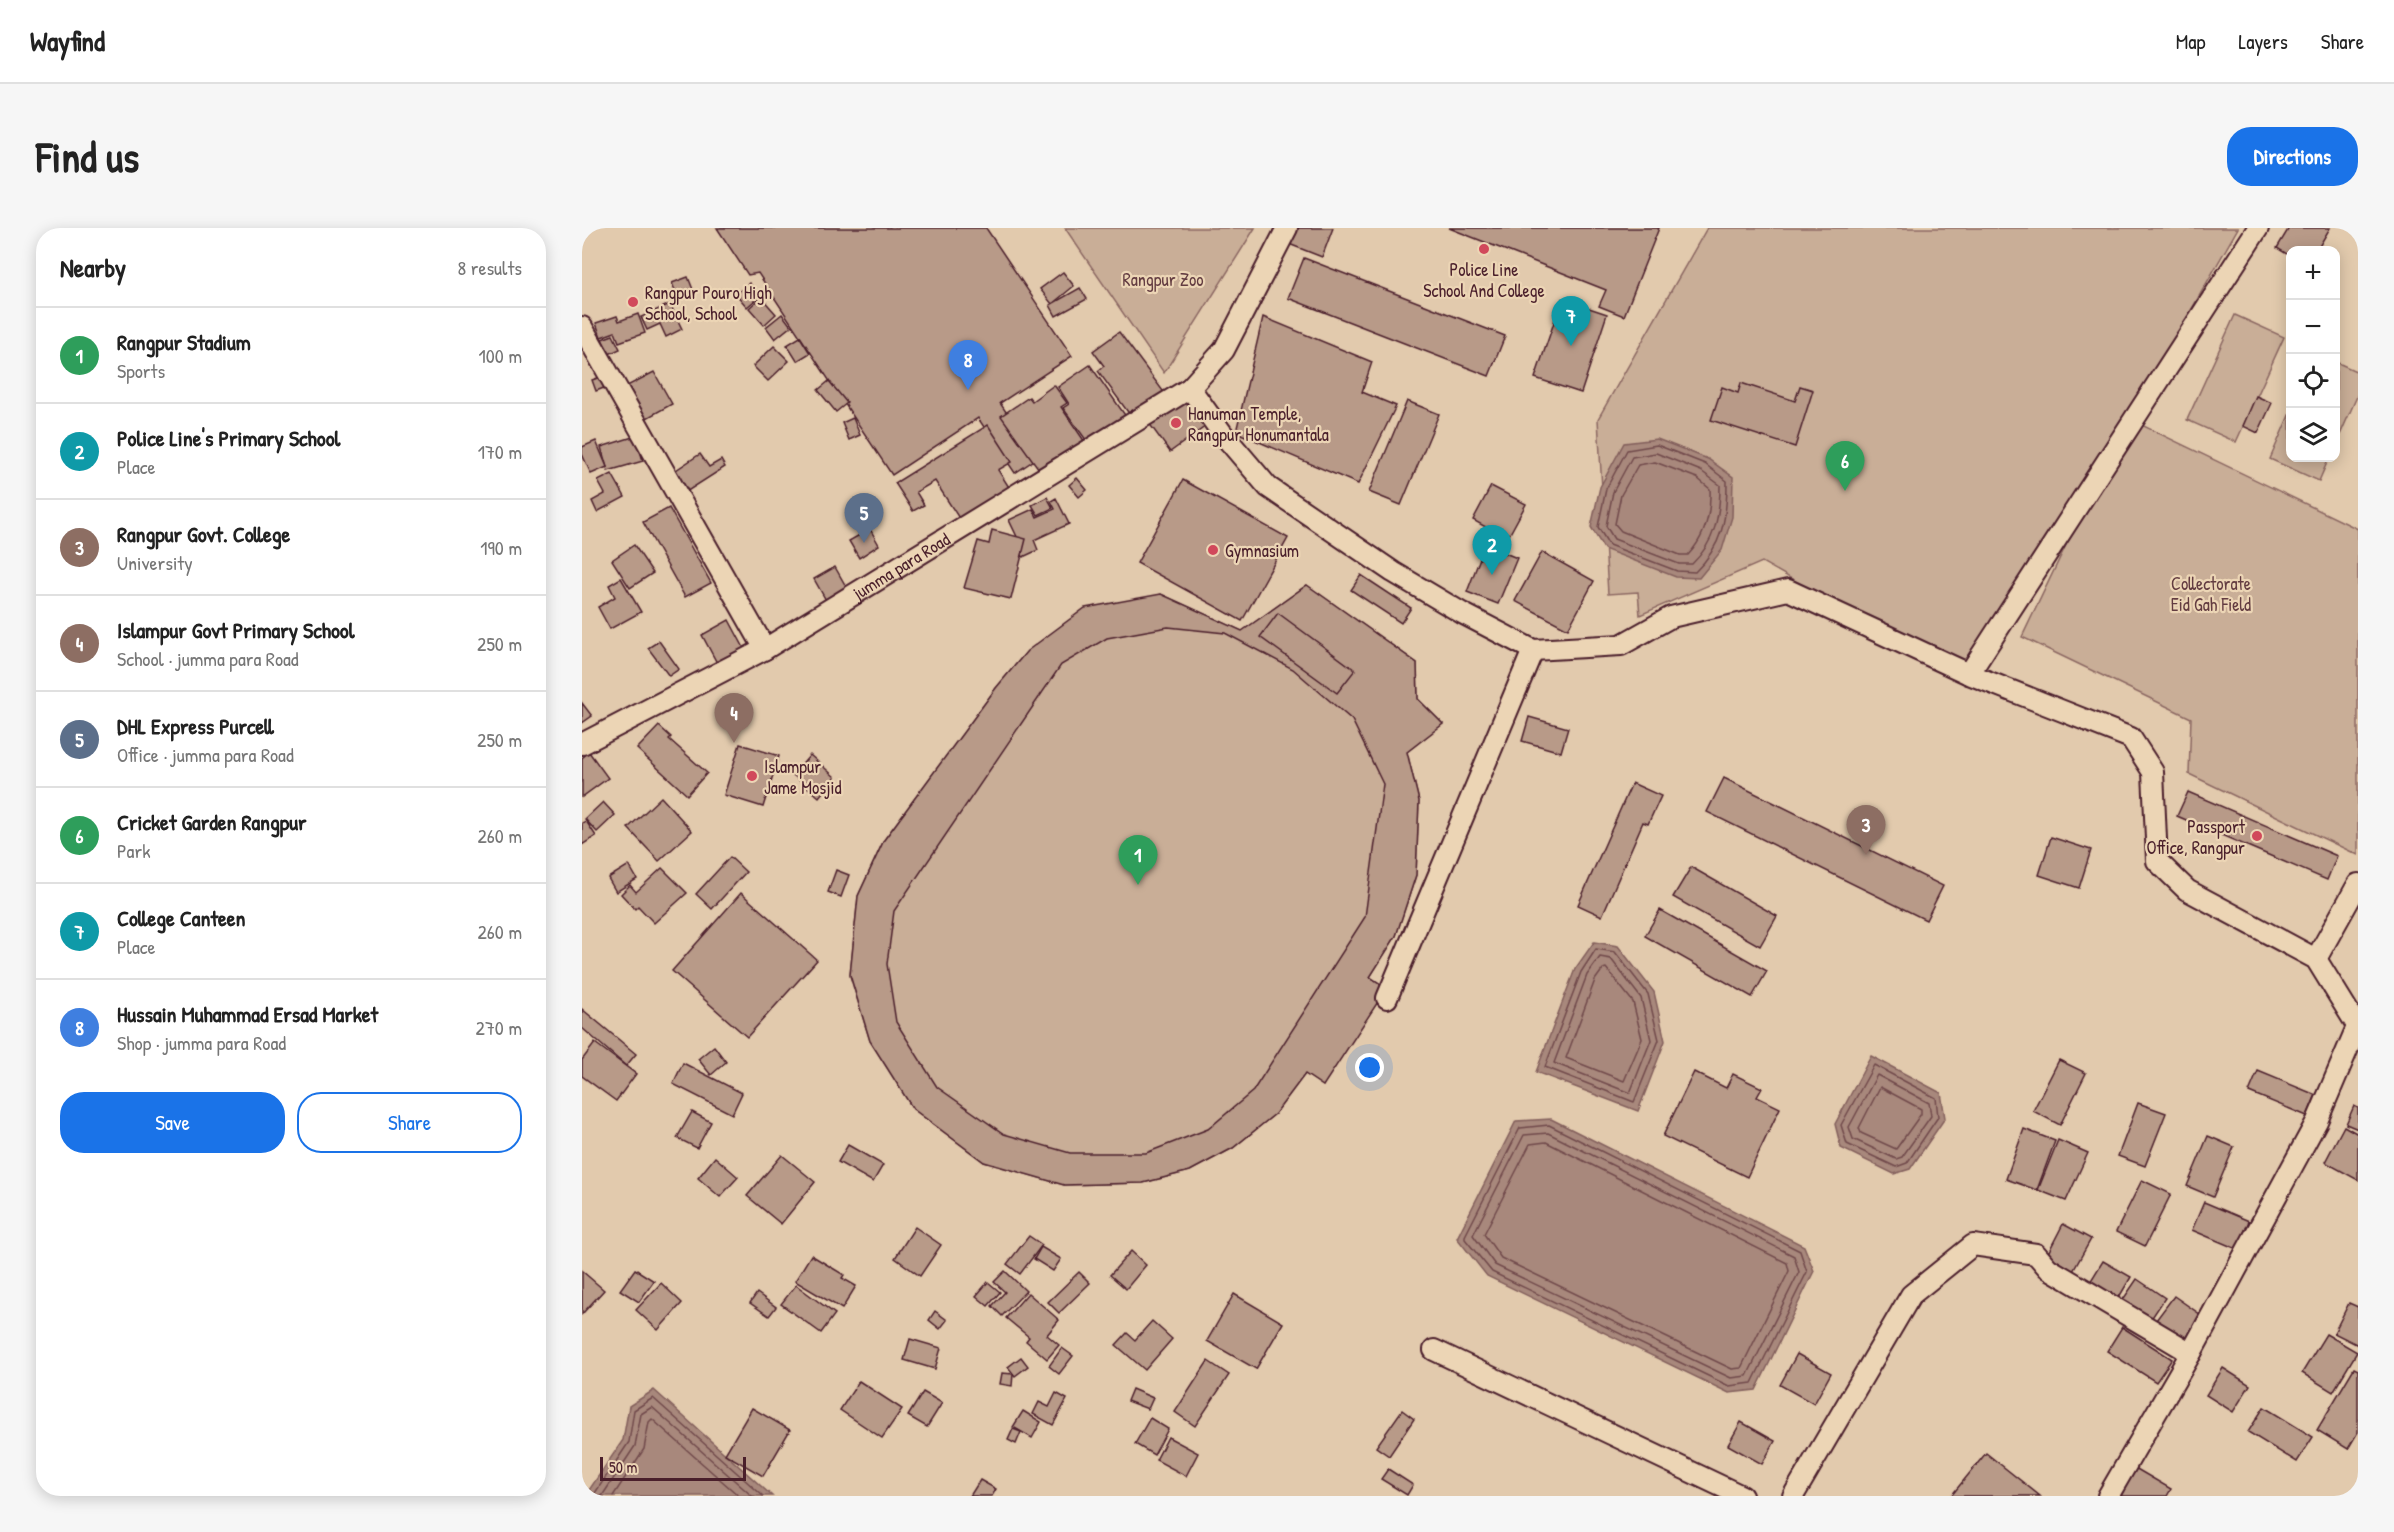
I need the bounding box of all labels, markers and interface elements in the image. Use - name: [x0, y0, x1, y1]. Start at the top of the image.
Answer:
- text: Wayfind: [30, 22, 105, 60]
- text: Map: [2176, 27, 2205, 56]
- text: Layers: [2238, 27, 2288, 56]
- text: Share: [2321, 27, 2364, 56]
- button: Directions: [2227, 127, 2358, 186]
- text: Find us: [36, 128, 139, 185]
- marker: Police Line School And College: [1477, 242, 1491, 256]
- map controls: [2286, 246, 2340, 462]
- button: +: [2286, 246, 2340, 300]
- text: Nearby: [60, 250, 126, 285]
- text: 8 results: [457, 254, 522, 281]
- place label: Police Line School And College: [1423, 257, 1545, 303]
- park label: Rangpur Zoo: [1123, 267, 1203, 292]
- place label: Rangpur Pouro High School, School: [645, 280, 772, 326]
- marker: Rangpur Pouro High School, School: [626, 295, 640, 309]
- pin: 7: [1552, 296, 1590, 346]
- button: −: [2286, 300, 2340, 354]
- text: Rangpur Stadium: [117, 327, 251, 357]
- pin: 8: [948, 340, 988, 390]
- text: 1: [76, 342, 83, 369]
- text: 100 m: [479, 342, 522, 369]
- button: locate: [2286, 354, 2340, 408]
- text: Sports: [117, 357, 165, 384]
- place label: Hanuman Temple, Rangpur Honumantala: [1188, 401, 1329, 447]
- button: layers: [2286, 408, 2340, 462]
- marker: Hanuman Temple, Rangpur Honumantala: [1169, 416, 1183, 430]
- text: Police Line's Primary School: [117, 423, 340, 453]
- text: 2: [75, 438, 84, 465]
- text: 170 m: [478, 438, 522, 465]
- pin: 6: [1826, 442, 1864, 491]
- text: Place: [117, 453, 156, 480]
- pin: 5: [844, 494, 884, 543]
- text: Rangpur Govt. College: [117, 519, 290, 549]
- street label: jumma para Road: [846, 526, 954, 606]
- pin: 2: [1472, 526, 1512, 575]
- text: 3: [75, 534, 84, 561]
- text: 190 m: [480, 534, 522, 561]
- place label: Gymnasium: [1225, 538, 1299, 563]
- marker: Gymnasium: [1206, 543, 1220, 557]
- text: University: [117, 549, 193, 576]
- park label: Collectorate Eid Gah Field: [2171, 571, 2251, 617]
- text: Islampur Govt Primary School: [117, 615, 355, 645]
- text: 4: [76, 630, 83, 657]
- text: 250 m: [477, 630, 522, 657]
- text: School · jumma para Road: [117, 645, 299, 672]
- pin: 4: [714, 694, 754, 743]
- text: DHL Express Purcell: [117, 711, 274, 741]
- text: 5: [75, 726, 84, 753]
- text: 250 m: [477, 726, 522, 753]
- text: Office · jumma para Road: [117, 741, 294, 768]
- place label: Islampur Jame Mosjid: [764, 754, 841, 800]
- marker: Islampur Jame Mosjid: [745, 769, 759, 783]
- pin: 3: [1846, 806, 1886, 855]
- text: Cricket Garden Rangpur: [117, 807, 307, 837]
- place label: Passport Office, Rangpur: [2146, 814, 2246, 860]
- text: 6: [76, 822, 83, 849]
- text: 260 m: [478, 822, 522, 849]
- marker: Passport Office, Rangpur: [2250, 829, 2264, 843]
- pin: 1: [1118, 836, 1158, 885]
- text: Park: [117, 837, 150, 864]
- text: College Canteen: [117, 903, 245, 933]
- text: 7: [75, 918, 84, 945]
- text: 260 m: [478, 918, 522, 945]
- text: Place: [117, 933, 156, 960]
- text: Hussain Muhammad Ersad Market: [117, 999, 378, 1029]
- text: 8: [75, 1014, 84, 1041]
- text: 270 m: [476, 1014, 522, 1041]
- text: Shop · jumma para Road: [117, 1029, 286, 1056]
- your location: [1355, 1053, 1384, 1082]
- button: Save: [60, 1092, 285, 1153]
- button: Share: [297, 1092, 522, 1153]
- scale bar: [600, 1454, 746, 1482]
- text: 50 m: [609, 1456, 638, 1478]

